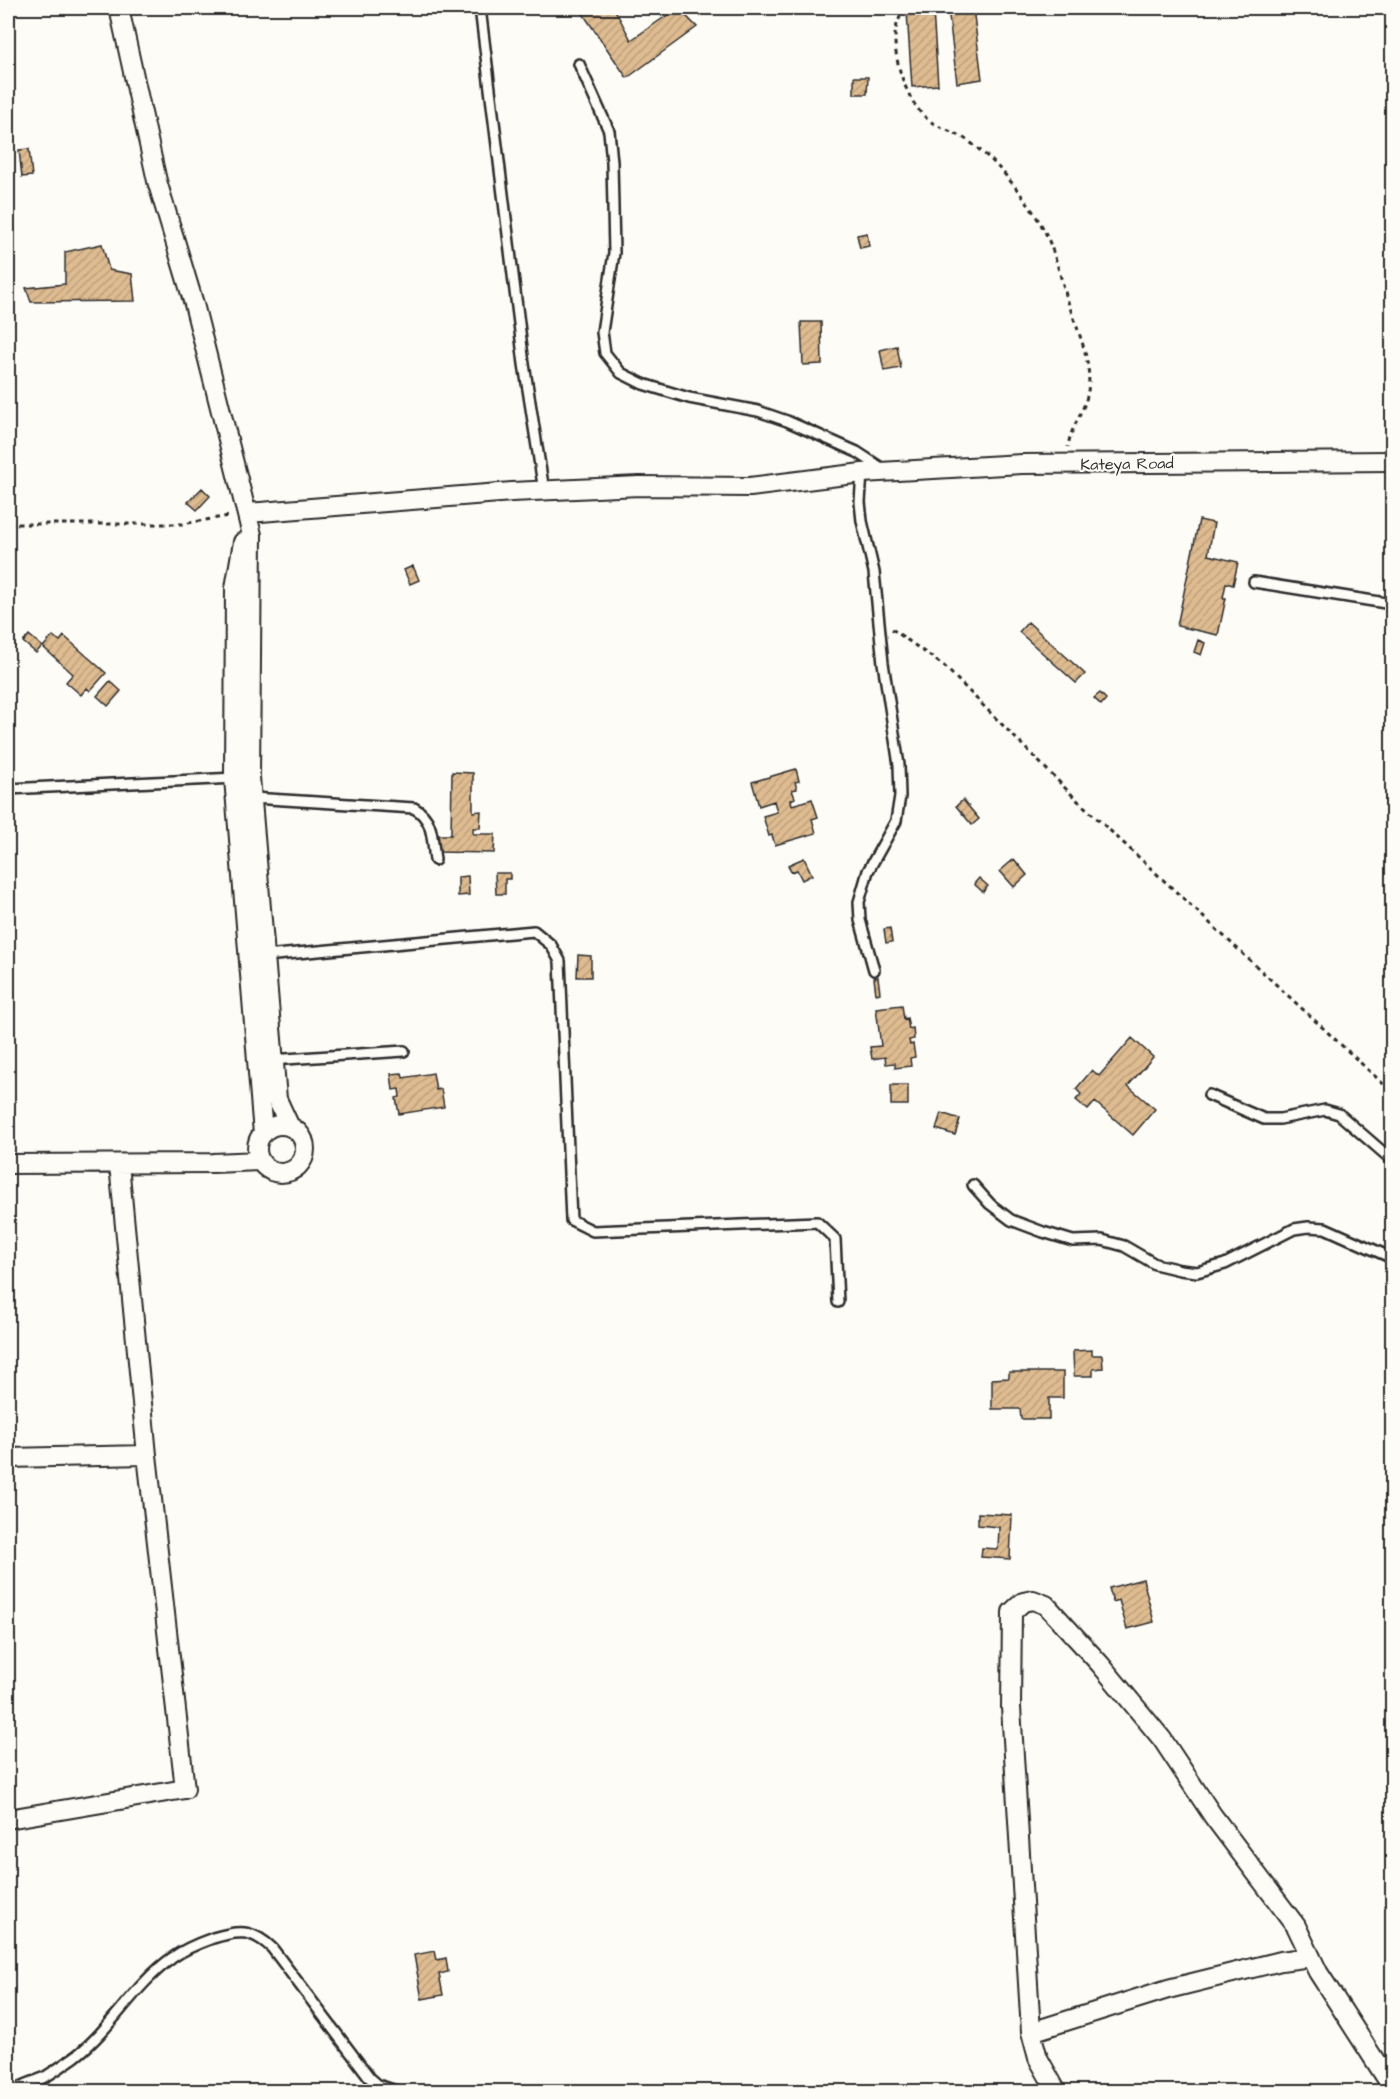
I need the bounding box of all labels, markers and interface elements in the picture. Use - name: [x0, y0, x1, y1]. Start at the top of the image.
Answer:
- street label: Kateya Road: [1080, 452, 1174, 477]

